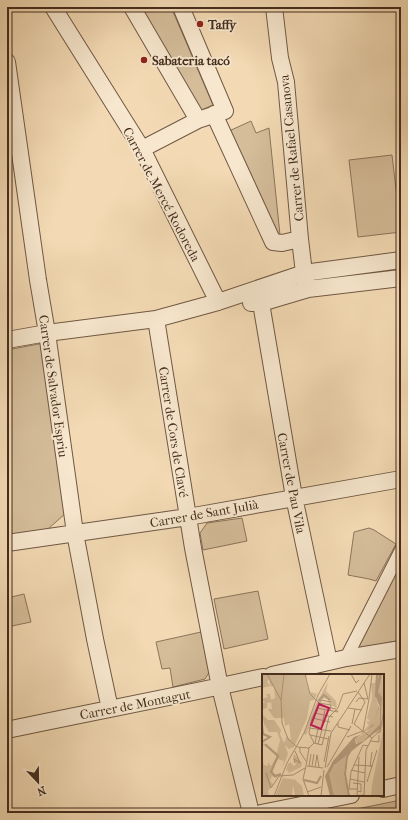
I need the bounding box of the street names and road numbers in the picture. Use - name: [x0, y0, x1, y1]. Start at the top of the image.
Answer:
- street label: Carrer de Rafael Casanova: [276, 73, 307, 222]
- street label: Carrer de Mercé Rodoreda: [120, 125, 204, 265]
- street label: Carrer de Salvador Espriu: [36, 314, 71, 459]
- street label: Carrer de Cors de Clavé: [156, 366, 191, 499]
- street label: Carrer de Pau Vila: [274, 431, 309, 536]
- street label: Carrer de Sant Julià: [149, 496, 260, 530]
- street label: Carrer de Montagut: [79, 686, 192, 723]

